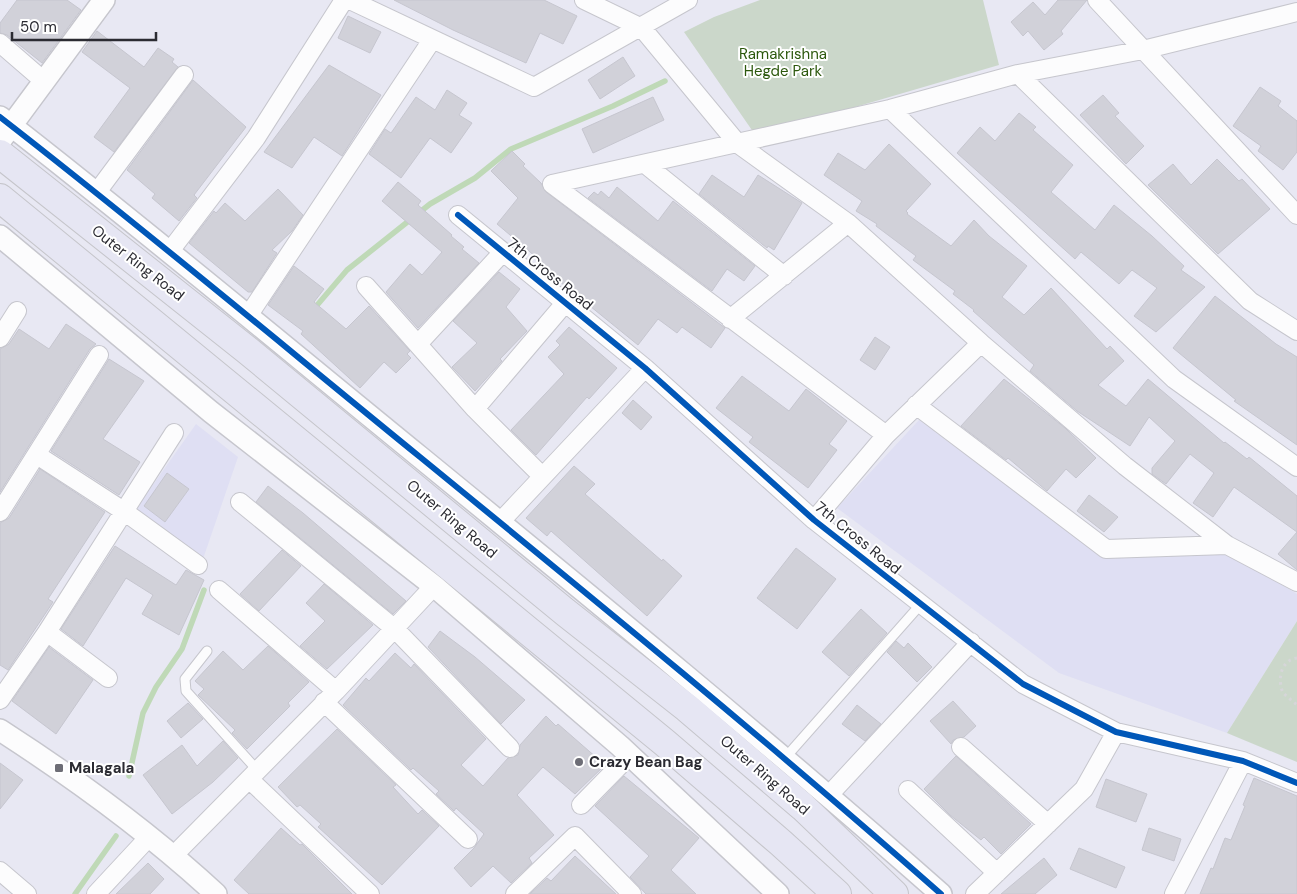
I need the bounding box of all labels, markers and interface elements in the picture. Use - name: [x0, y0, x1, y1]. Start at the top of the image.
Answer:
- scale bar: [12, 10, 156, 42]
- text: 50 m: [20, 17, 57, 37]
- park label: Ramakrishna Hegde Park: [739, 44, 827, 81]
- street label: Outer Ring Road: [88, 221, 188, 305]
- street label: 7th Cross Road: [503, 233, 597, 315]
- street label: Outer Ring Road: [403, 475, 501, 563]
- street label: 7th Cross Road: [811, 497, 905, 579]
- street label: Outer Ring Road: [716, 731, 814, 819]
- place label: Crazy Bean Bag: [589, 752, 702, 772]
- marker: Crazy Bean Bag: [573, 756, 585, 768]
- place label: Malagala: [69, 758, 134, 778]
- marker: Malagala: [53, 762, 65, 774]

